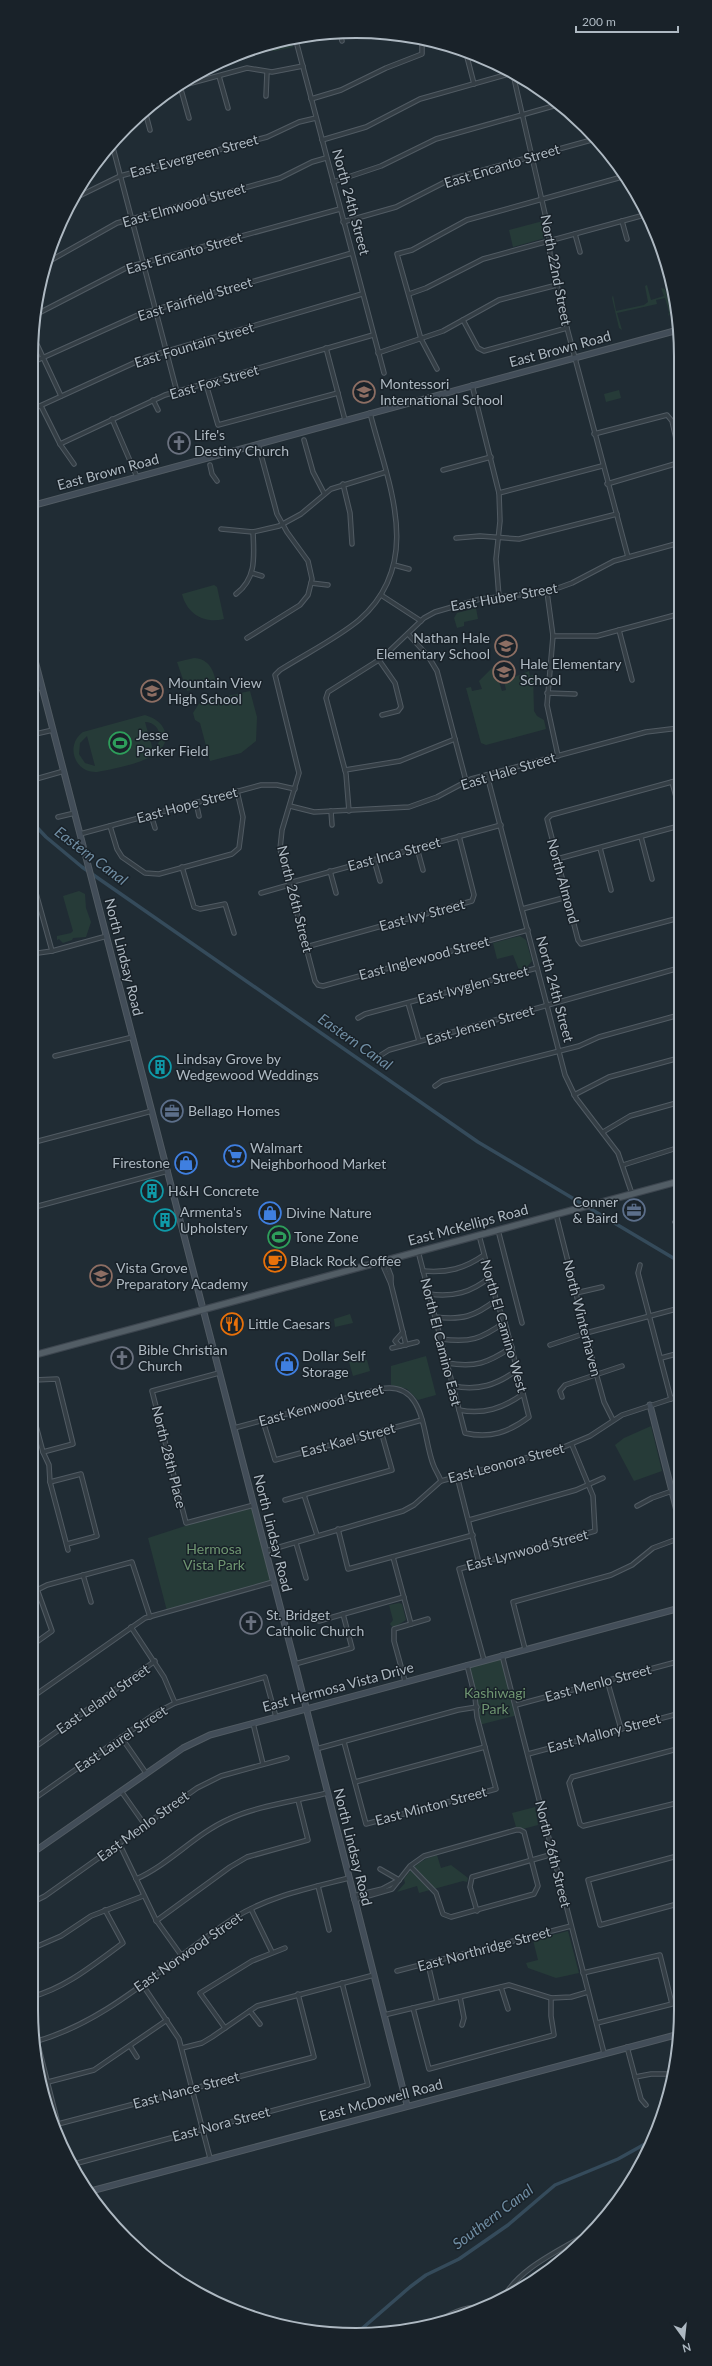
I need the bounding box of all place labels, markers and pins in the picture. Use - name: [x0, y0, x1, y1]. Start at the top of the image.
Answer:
- place label: Montessori International School: [380, 375, 503, 408]
- school or university icon: Montessori International School: [351, 379, 377, 405]
- place label: Life's Destiny Church: [194, 426, 289, 459]
- church icon: Life's Destiny Church: [166, 430, 192, 456]
- place label: Nathan Hale Elementary School: [376, 629, 490, 662]
- school or university icon: Nathan Hale Elementary School: [493, 633, 519, 659]
- place label: Hale Elementary School: [520, 655, 622, 688]
- school or university icon: Hale Elementary School: [491, 659, 517, 685]
- place label: Mountain View High School: [168, 674, 262, 707]
- school or university icon: Mountain View High School: [139, 678, 165, 704]
- place label: Jesse Parker Field: [136, 726, 209, 759]
- sports icon: Jesse Parker Field: [107, 730, 133, 756]
- place label: Lindsay Grove by Wedgewood Weddings: [176, 1050, 319, 1083]
- building icon: Lindsay Grove by Wedgewood Weddings: [147, 1054, 173, 1080]
- office icon: Bellago Homes: [159, 1098, 185, 1124]
- place label: Bellago Homes: [188, 1102, 280, 1119]
- place label: Walmart Neighborhood Market: [250, 1139, 386, 1172]
- supermarket icon: Walmart Neighborhood Market: [222, 1143, 248, 1169]
- shop icon: Firestone: [173, 1150, 199, 1176]
- place label: Firestone: [112, 1154, 170, 1171]
- building icon: H&H Concrete: [139, 1178, 165, 1204]
- place label: H&H Concrete: [168, 1182, 259, 1199]
- place label: Conner & Baird: [573, 1193, 618, 1226]
- office icon: Conner & Baird: [621, 1197, 647, 1223]
- shop icon: Divine Nature: [257, 1200, 283, 1226]
- place label: Armenta's Upholstery: [180, 1203, 249, 1236]
- place label: Divine Nature: [286, 1204, 372, 1221]
- building icon: Armenta's Upholstery: [152, 1207, 178, 1233]
- sports icon: Tone Zone: [266, 1224, 292, 1250]
- place label: Tone Zone: [294, 1228, 359, 1245]
- cafe icon: Black Rock Coffee: [262, 1248, 288, 1274]
- place label: Black Rock Coffee: [290, 1252, 401, 1269]
- place label: Vista Grove Preparatory Academy: [116, 1259, 249, 1292]
- school or university icon: Vista Grove Preparatory Academy: [88, 1263, 114, 1289]
- restaurant icon: Little Caesars: [219, 1311, 245, 1337]
- place label: Little Caesars: [248, 1315, 330, 1332]
- place label: Bible Christian Church: [138, 1341, 227, 1374]
- church icon: Bible Christian Church: [109, 1345, 135, 1371]
- place label: Dollar Self Storage: [302, 1347, 366, 1380]
- shop icon: Dollar Self Storage: [274, 1351, 300, 1377]
- place label: St. Bridget Catholic Church: [266, 1606, 364, 1639]
- church icon: St. Bridget Catholic Church: [238, 1610, 264, 1636]

